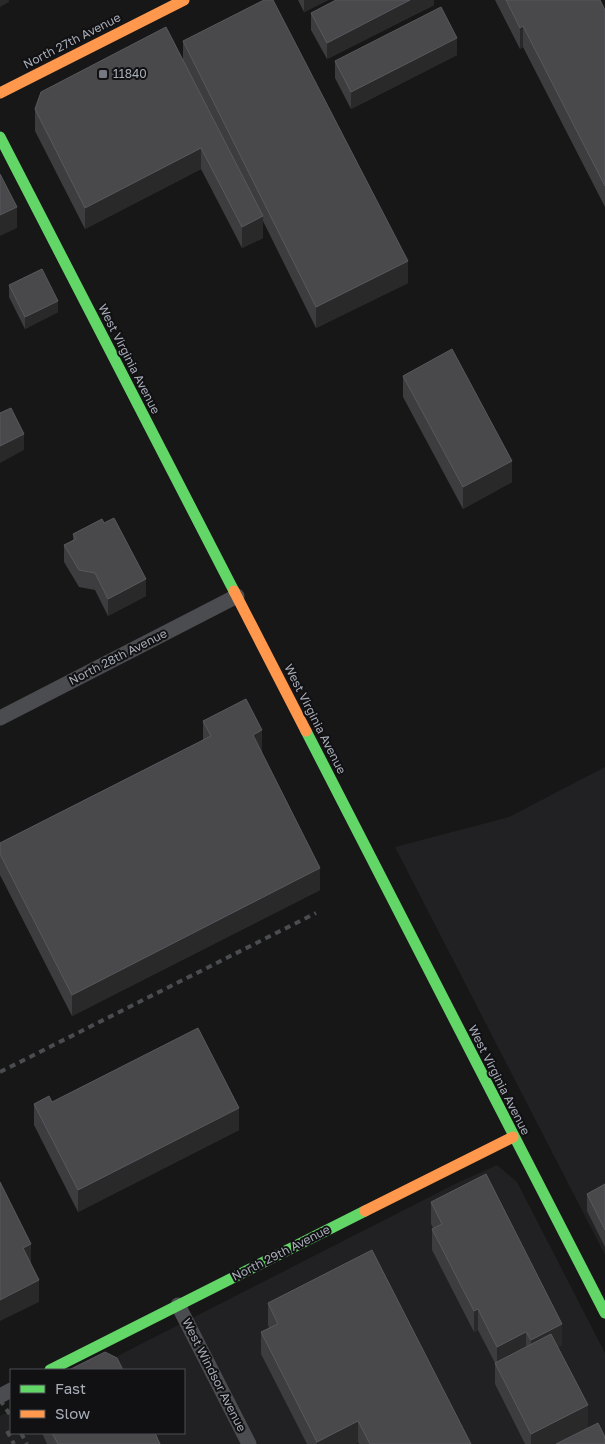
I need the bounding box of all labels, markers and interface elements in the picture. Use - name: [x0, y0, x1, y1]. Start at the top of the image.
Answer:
- street label: North 27th Avenue: [21, 10, 123, 72]
- place label: 11840: [113, 66, 147, 81]
- marker: 11840: [97, 68, 109, 80]
- street label: West Virginia Avenue: [95, 301, 164, 416]
- street label: North 28th Avenue: [66, 625, 169, 688]
- street label: West Virginia Avenue: [281, 661, 350, 776]
- street label: West Virginia Avenue: [465, 1022, 534, 1137]
- street label: North 29th Avenue: [229, 1221, 332, 1284]
- street label: West Windsor Avenue: [179, 1316, 250, 1434]
- legend: [10, 1369, 185, 1434]
- text: Fast: [55, 1379, 86, 1397]
- text: Slow: [55, 1404, 90, 1422]

